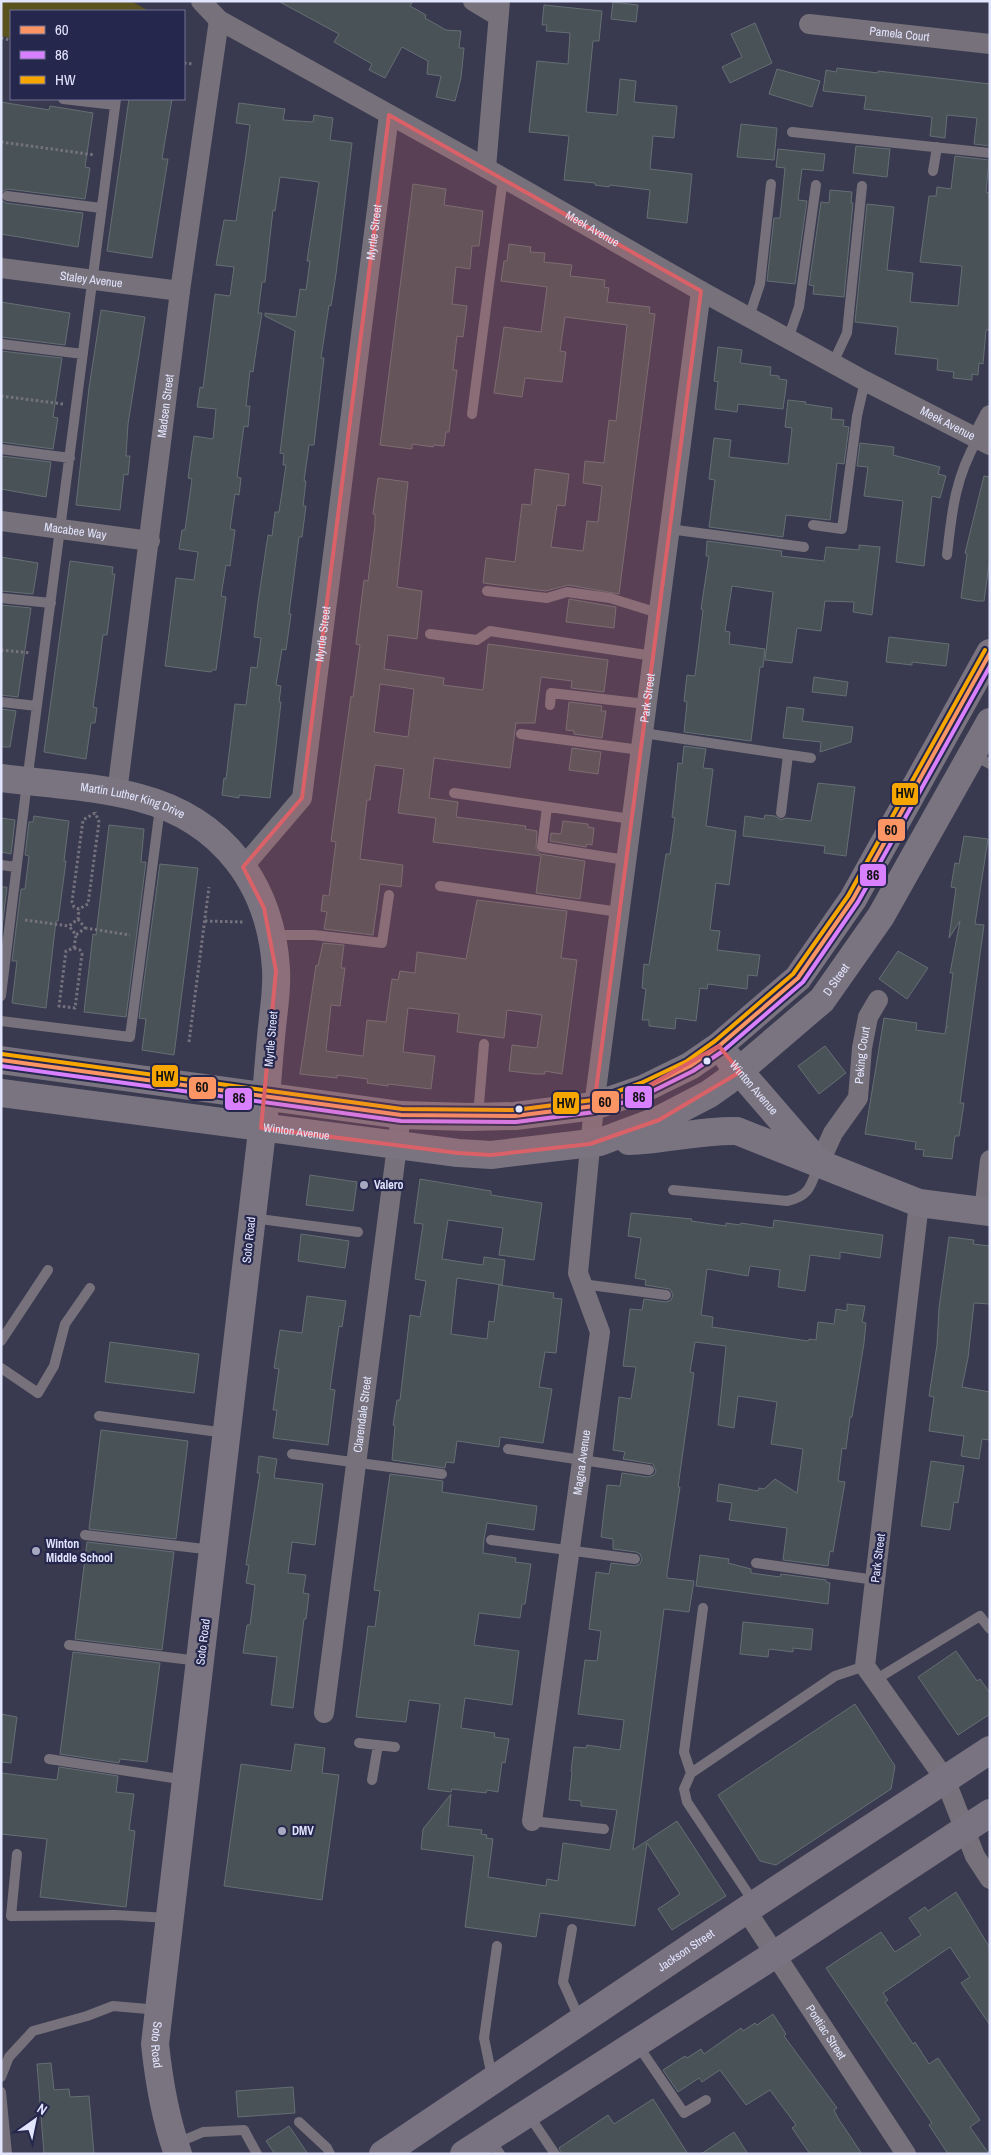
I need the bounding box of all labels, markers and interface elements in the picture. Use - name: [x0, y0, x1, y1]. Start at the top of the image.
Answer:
- legend: [10, 10, 185, 100]
- text: 60: [55, 19, 69, 40]
- street label: Pamela Court: [869, 23, 931, 45]
- text: 86: [55, 44, 69, 65]
- text: HW: [55, 69, 76, 90]
- street label: Myrtle Street: [363, 203, 386, 261]
- street label: Meek Avenue: [563, 207, 622, 251]
- street label: Staley Avenue: [59, 268, 123, 292]
- street label: Madsen Street: [154, 373, 178, 439]
- street label: Meek Avenue: [917, 403, 978, 444]
- street label: Macabee Way: [43, 519, 108, 543]
- street label: Myrtle Street: [311, 605, 334, 663]
- street label: Park Street: [636, 672, 659, 723]
- street label: Martin Luther King Drive: [80, 779, 188, 822]
- line badge: HW: [891, 782, 919, 806]
- text: HW: [895, 784, 915, 802]
- line badge: 60: [877, 818, 906, 842]
- text: 60: [885, 821, 897, 839]
- line badge: 86: [859, 863, 887, 887]
- text: 86: [867, 866, 879, 884]
- street label: D Street: [819, 960, 853, 999]
- street label: Myrtle Street: [261, 1010, 281, 1067]
- street label: Peking Court: [851, 1025, 874, 1084]
- unlabelled marker: [702, 1056, 712, 1066]
- street label: Winton Avenue: [726, 1057, 782, 1118]
- line badge: HW: [151, 1064, 179, 1088]
- text: HW: [155, 1067, 175, 1085]
- line badge: 60: [188, 1076, 217, 1100]
- text: 60: [196, 1078, 208, 1096]
- line badge: 86: [624, 1085, 653, 1109]
- line badge: 86: [224, 1087, 253, 1111]
- text: 86: [633, 1088, 645, 1106]
- text: 86: [233, 1089, 245, 1107]
- line badge: 60: [591, 1090, 620, 1114]
- line badge: HW: [552, 1091, 580, 1115]
- text: 60: [599, 1093, 611, 1111]
- text: HW: [556, 1094, 576, 1112]
- unlabelled marker: [514, 1104, 524, 1114]
- street label: Winton Avenue: [262, 1120, 331, 1144]
- place label: Valero: [374, 1177, 404, 1193]
- marker: Valero: [358, 1179, 370, 1191]
- street label: Soto Road: [239, 1216, 259, 1264]
- street label: Clarendale Street: [350, 1375, 375, 1454]
- street label: Magna Avenue: [569, 1429, 594, 1496]
- street label: Park Street: [867, 1532, 889, 1583]
- place label: Winton Middle School: [46, 1536, 113, 1566]
- marker: Winton Middle School: [30, 1545, 42, 1557]
- street label: Soto Road: [192, 1618, 214, 1666]
- place label: DMV: [292, 1823, 314, 1839]
- marker: DMV: [276, 1825, 288, 1837]
- street label: Jackson Street: [654, 1925, 718, 1975]
- street label: Pontiac Street: [802, 2002, 850, 2063]
- street label: Soto Road: [147, 2021, 166, 2069]
- north arrow: [10, 2095, 60, 2145]
- text: N: [34, 2099, 50, 2119]

